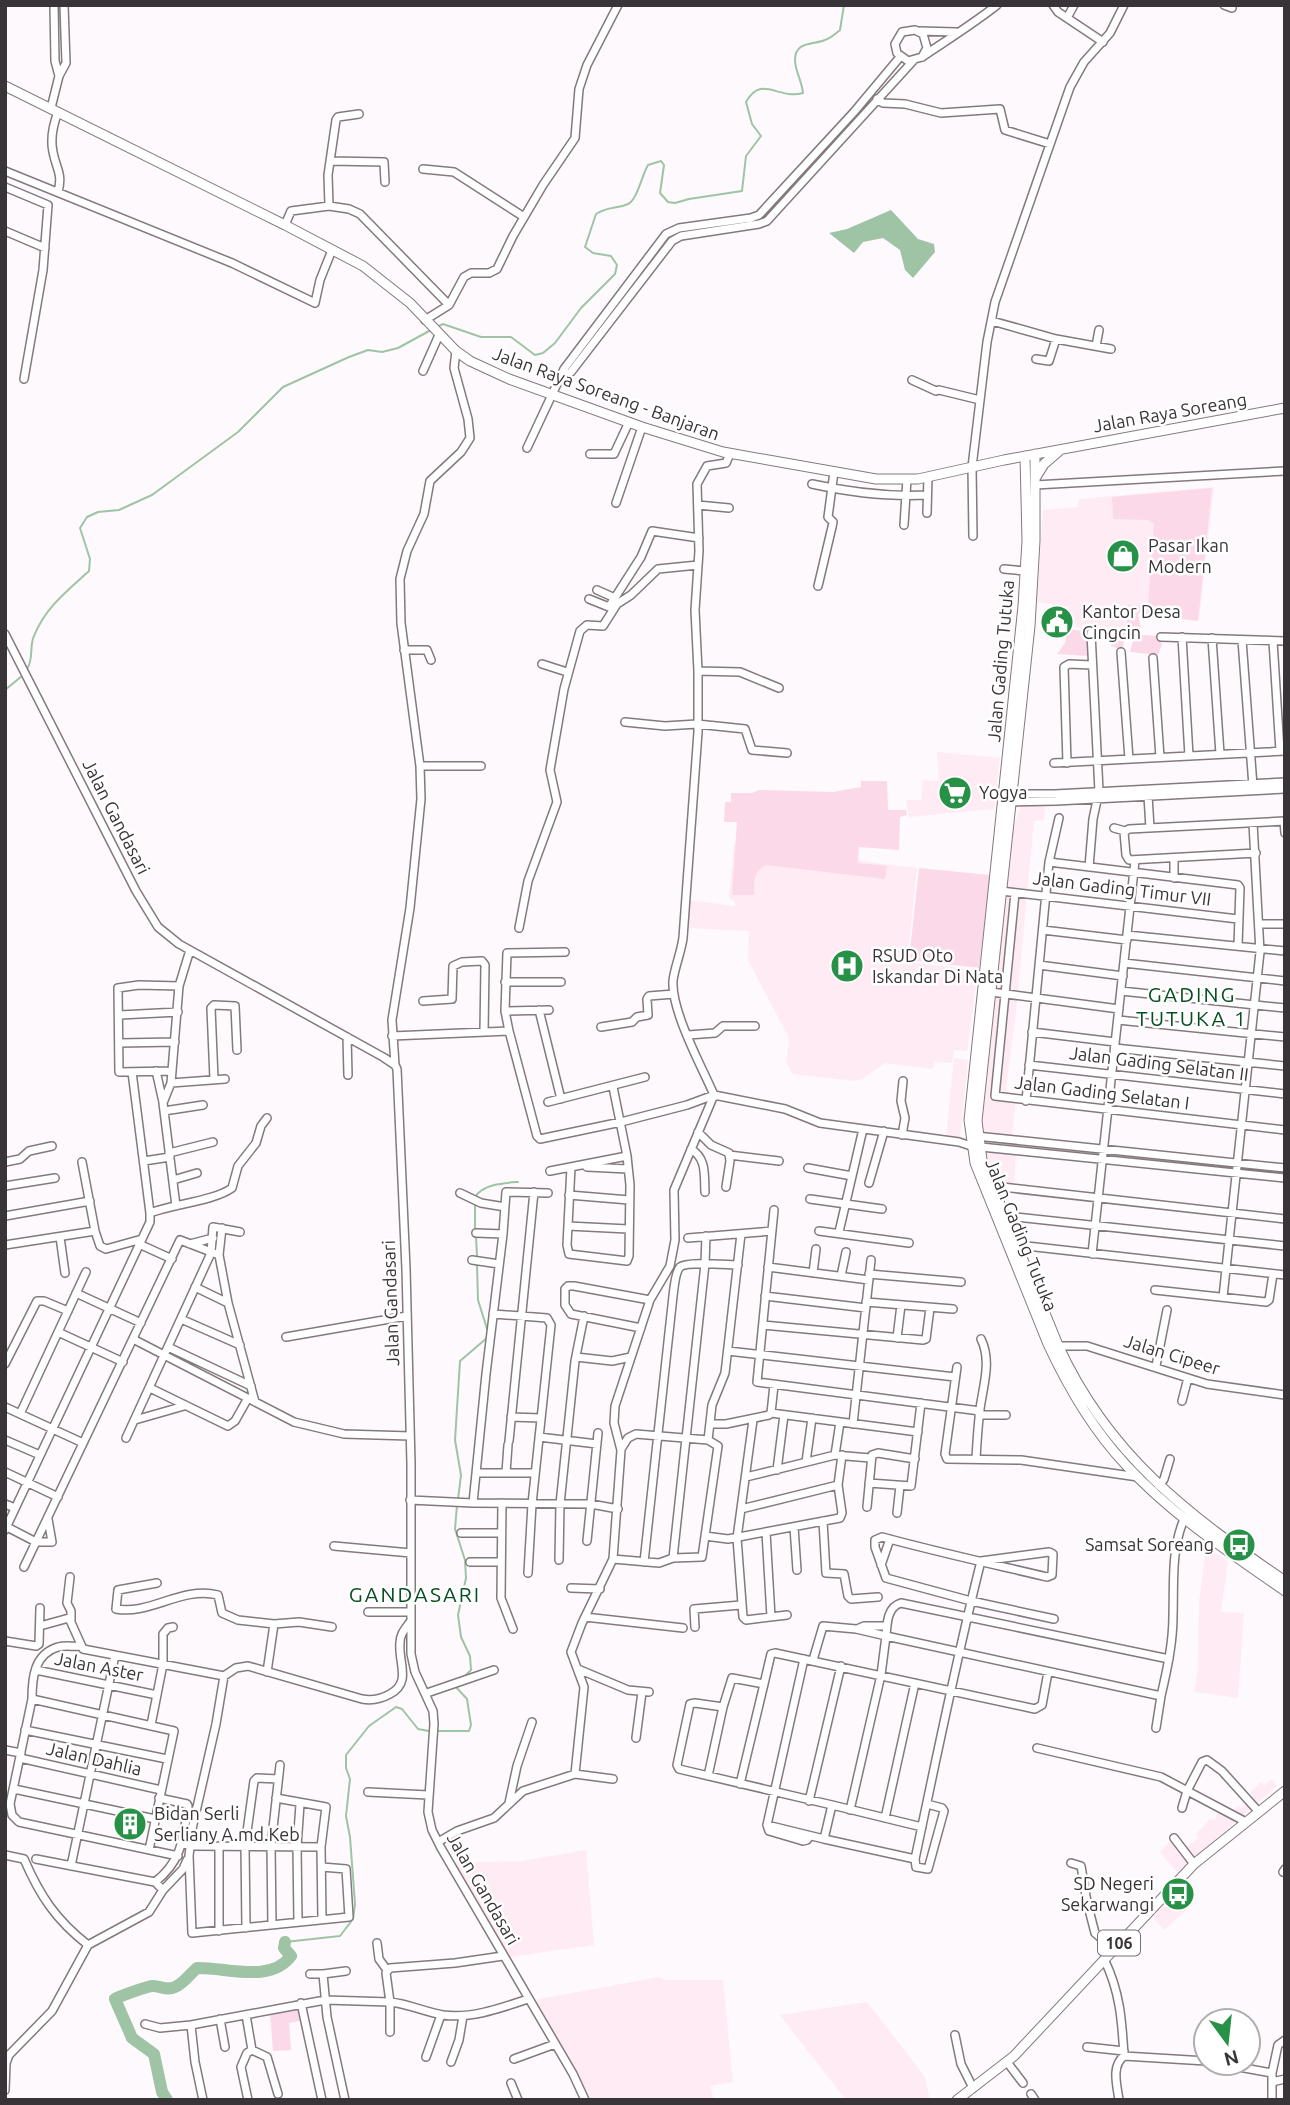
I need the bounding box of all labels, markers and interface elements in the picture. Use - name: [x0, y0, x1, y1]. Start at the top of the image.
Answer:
- street label: Jalan Raya Soreang - Banjaran: [490, 343, 722, 443]
- street label: Jalan Raya Soreang: [1091, 389, 1248, 435]
- place label: Pasar Ikan Modern: [1148, 535, 1229, 576]
- shop icon: Pasar Ikan Modern: [1104, 537, 1142, 575]
- street label: Jalan Gading Tutuka: [983, 579, 1017, 743]
- place label: Kantor Desa Cingcin: [1082, 601, 1181, 642]
- public building icon: Kantor Desa Cingcin: [1038, 603, 1076, 641]
- street label: Jalan Gandasari: [79, 756, 154, 877]
- supermarket icon: Yogya: [936, 774, 974, 812]
- place label: Yogya: [979, 782, 1027, 802]
- street label: Jalan Gading Timur VII: [1032, 867, 1212, 909]
- place label: RSUD Oto Iskandar Di Nata: [872, 945, 1003, 986]
- hospital icon: RSUD Oto Iskandar Di Nata: [828, 947, 866, 985]
- district label: GADING TUTUKA 1: [1136, 982, 1248, 1030]
- street label: Jalan Gading Selatan II: [1068, 1042, 1250, 1084]
- street label: Jalan Gading Selatan I: [1014, 1071, 1191, 1113]
- street label: Jalan Gading Tutuka: [982, 1155, 1062, 1314]
- street label: Jalan Gandasari: [378, 1240, 402, 1366]
- street label: Jalan Cipeer: [1122, 1330, 1223, 1378]
- bus stop icon: Samsat Soreang: [1220, 1526, 1258, 1564]
- place label: Samsat Soreang: [1085, 1534, 1214, 1554]
- district label: GANDASARI: [349, 1582, 481, 1606]
- street label: Jalan Aster: [53, 1648, 145, 1684]
- street label: Jalan Dahlia: [45, 1737, 144, 1779]
- place label: Bidan Serli Serliany A.md.Keb: [154, 1803, 300, 1844]
- building icon: Bidan Serli Serliany A.md.Keb: [111, 1805, 149, 1843]
- street label: Jalan Gandasari: [444, 1829, 524, 1948]
- place label: SD Negeri Sekarwangi: [1061, 1873, 1154, 1914]
- bus stop icon: SD Negeri Sekarwangi: [1159, 1875, 1197, 1913]
- road number: 106: [1098, 1930, 1140, 1955]
- north arrow: [1192, 2007, 1262, 2077]
- text: N: [1222, 2046, 1241, 2071]

